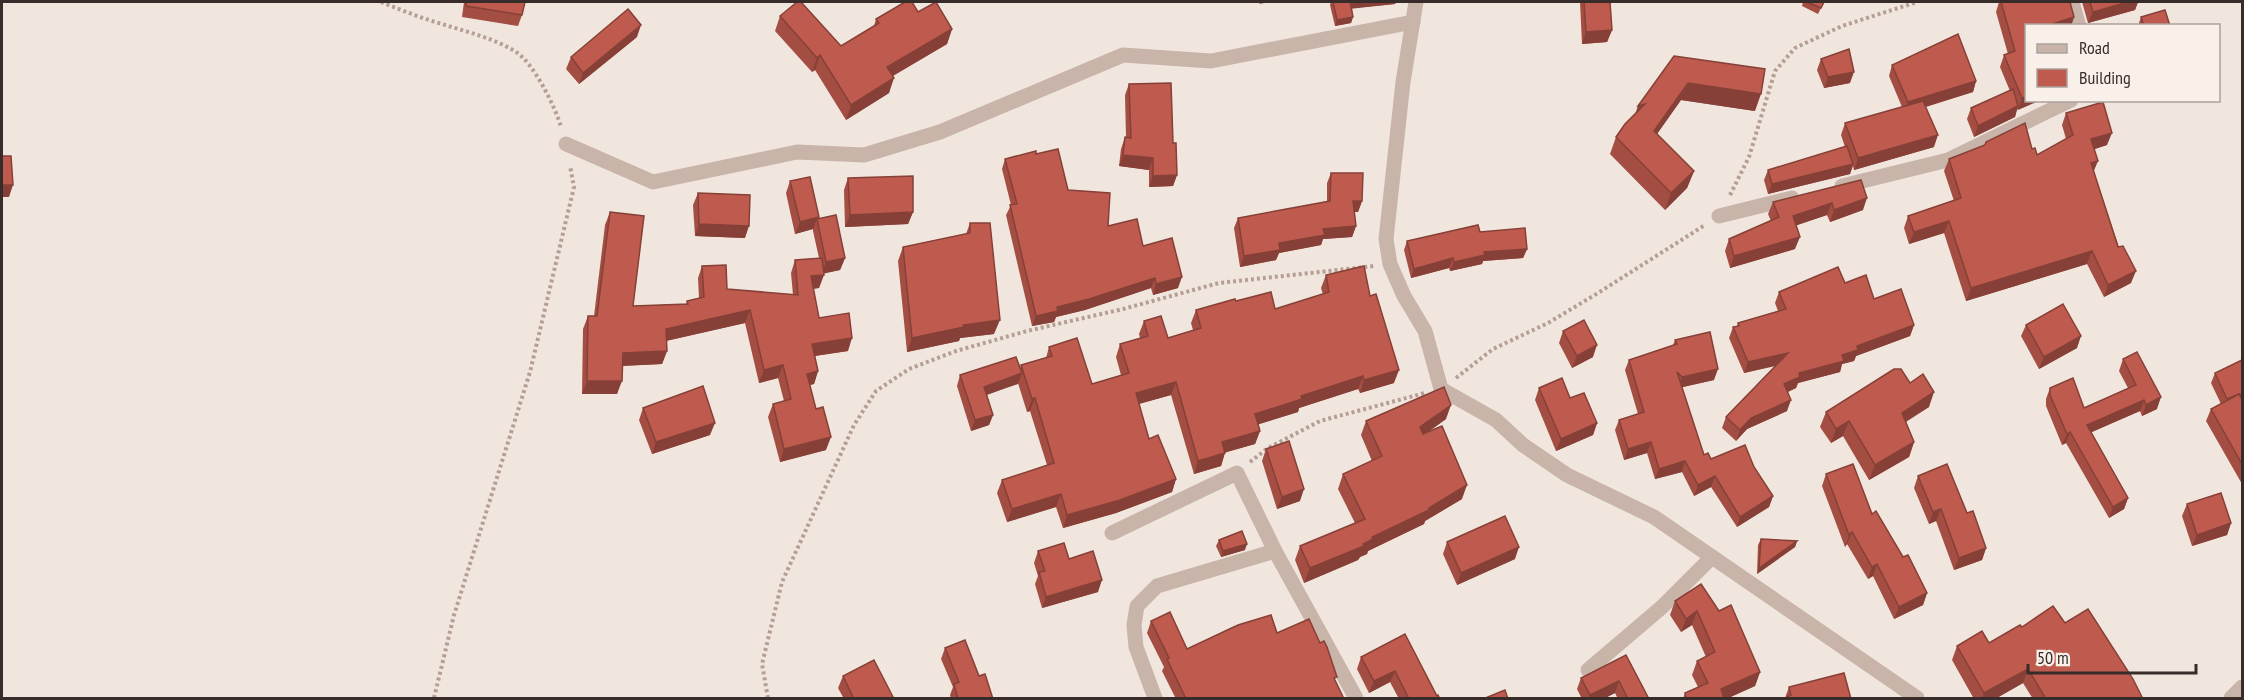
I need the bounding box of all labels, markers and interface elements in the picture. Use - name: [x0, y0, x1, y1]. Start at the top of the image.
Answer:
- legend: [2025, 24, 2220, 102]
- text: Road: [2079, 36, 2110, 59]
- text: Building: [2079, 66, 2131, 89]
- scale bar: [2028, 637, 2196, 675]
- text: 50 m: [2037, 646, 2069, 669]

